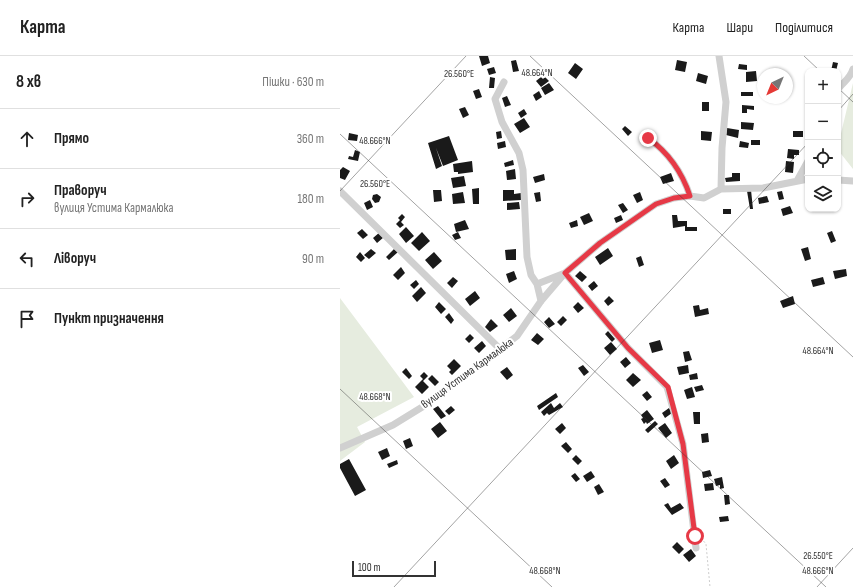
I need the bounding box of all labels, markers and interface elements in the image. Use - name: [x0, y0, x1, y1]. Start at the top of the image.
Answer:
- text: Карта: [20, 16, 66, 39]
- text: Карта: [673, 19, 704, 36]
- text: Шари: [726, 19, 753, 36]
- text: Поділитися: [775, 19, 833, 36]
- text: 48.664°N: [521, 67, 553, 79]
- text: 26.560°E: [444, 68, 474, 80]
- north arrow: [757, 68, 793, 104]
- map controls: [805, 68, 841, 212]
- button: +: [805, 68, 841, 104]
- text: 8 хв: [16, 72, 41, 92]
- text: Пішки · 630 m: [262, 74, 324, 90]
- button: −: [805, 104, 841, 140]
- icon: ahead: [16, 128, 38, 150]
- text: Прямо: [54, 129, 89, 148]
- route end: [639, 129, 657, 147]
- text: 360 m: [297, 131, 324, 147]
- text: 48.666°N: [359, 135, 391, 147]
- button: locate: [805, 140, 841, 176]
- button: layers: [805, 176, 841, 212]
- text: 26.560°E: [360, 178, 390, 190]
- text: Праворуч: [54, 181, 107, 200]
- icon: right: [16, 188, 38, 210]
- text: 180 m: [298, 191, 324, 207]
- text: вулиця Устима Кармалюка: [54, 200, 173, 216]
- icon: left: [16, 248, 38, 270]
- text: Ліворуч: [54, 249, 96, 268]
- text: 90 m: [302, 251, 324, 267]
- icon: arrive: [16, 308, 38, 330]
- text: Пункт призначення: [54, 309, 164, 328]
- street label: вулиця Устима Кармалюка: [418, 335, 517, 412]
- text: 48.664°N: [802, 345, 834, 357]
- text: 48.668°N: [359, 391, 391, 403]
- route start: [686, 527, 704, 545]
- text: 26.550°E: [803, 550, 833, 562]
- scale bar: [352, 559, 436, 578]
- text: 100 m: [358, 561, 380, 574]
- text: 48.668°N: [529, 565, 561, 577]
- text: 48.666°N: [802, 565, 834, 577]

